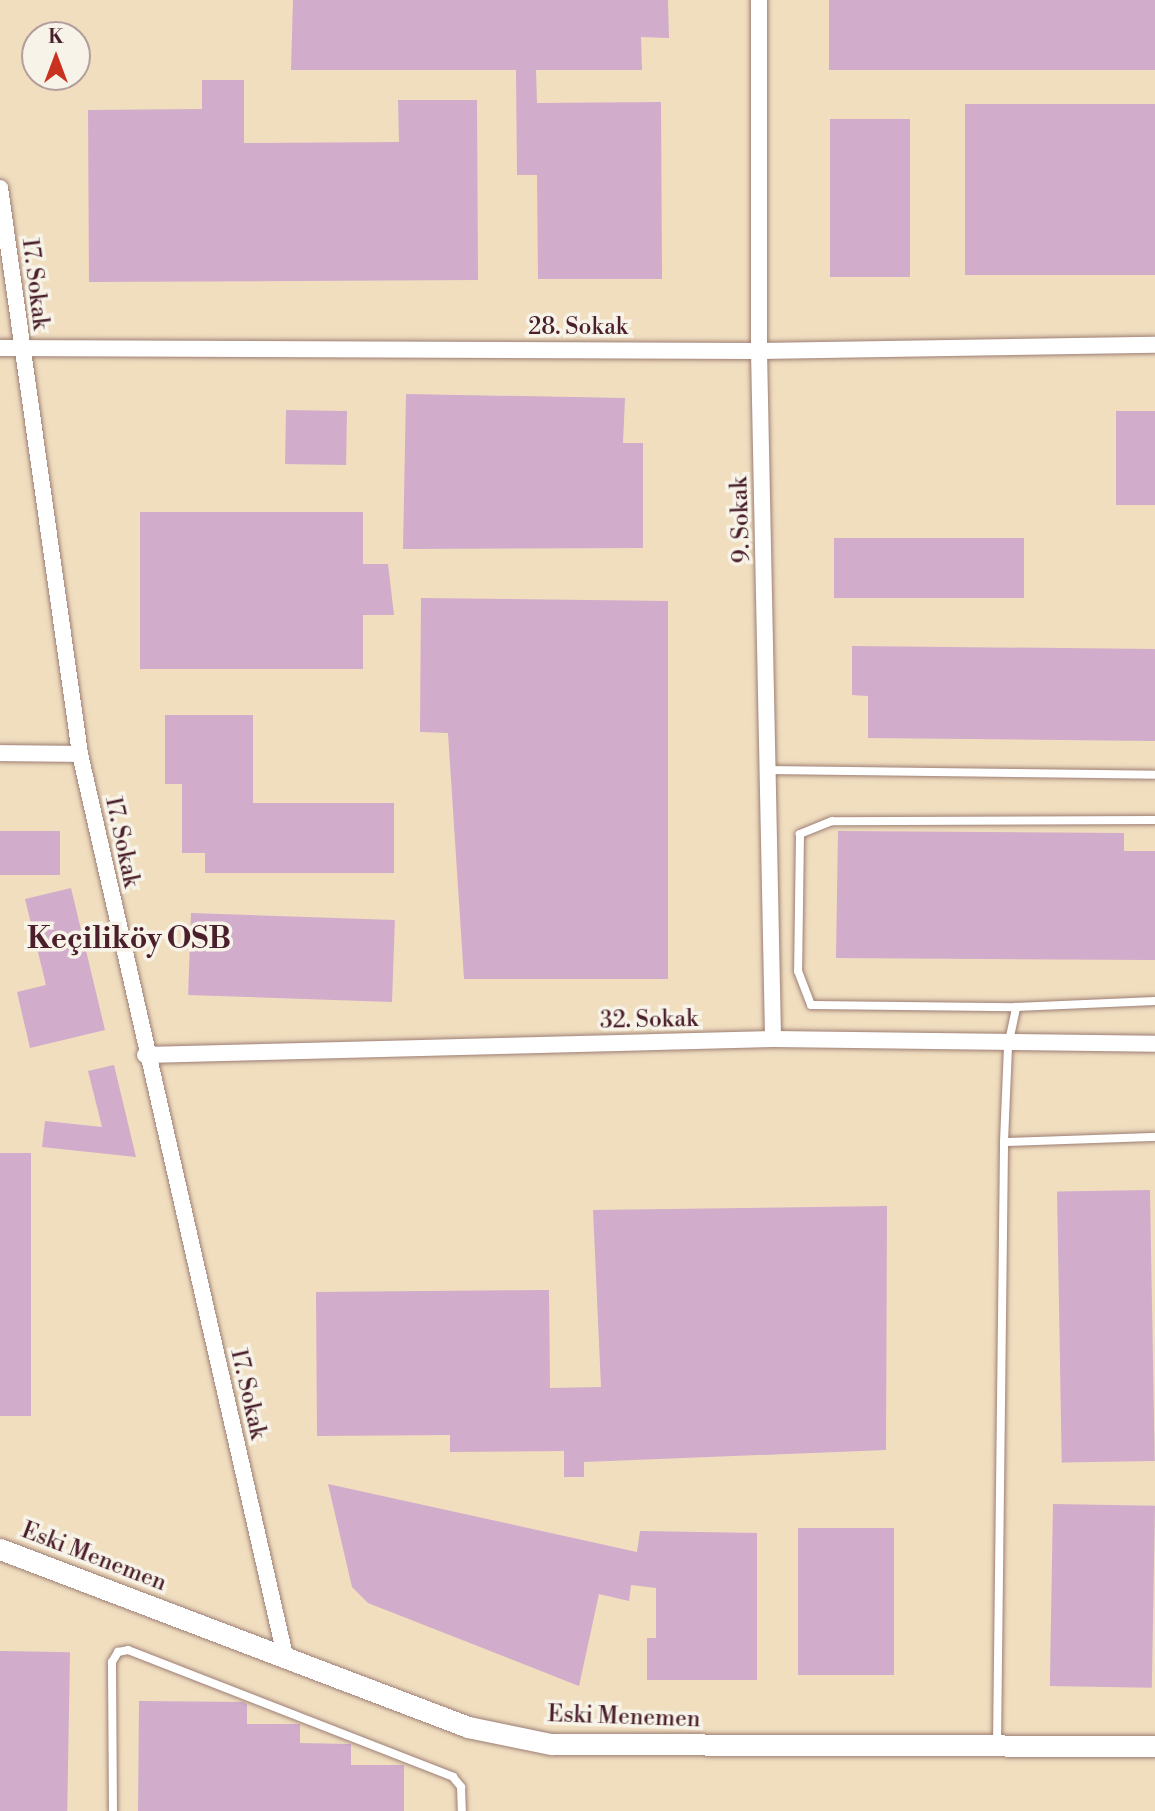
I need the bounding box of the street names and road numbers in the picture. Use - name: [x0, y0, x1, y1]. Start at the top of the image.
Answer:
- street label: 17. Sokak: [16, 237, 54, 331]
- street label: 28. Sokak: [528, 313, 628, 341]
- street label: 9. Sokak: [726, 476, 756, 564]
- street label: 17. Sokak: [99, 794, 145, 890]
- street label: 32. Sokak: [600, 1005, 698, 1035]
- street label: 17. Sokak: [224, 1346, 272, 1442]
- street label: Eski Menemen: [18, 1517, 170, 1597]
- street label: Eski Menemen: [547, 1701, 701, 1733]

